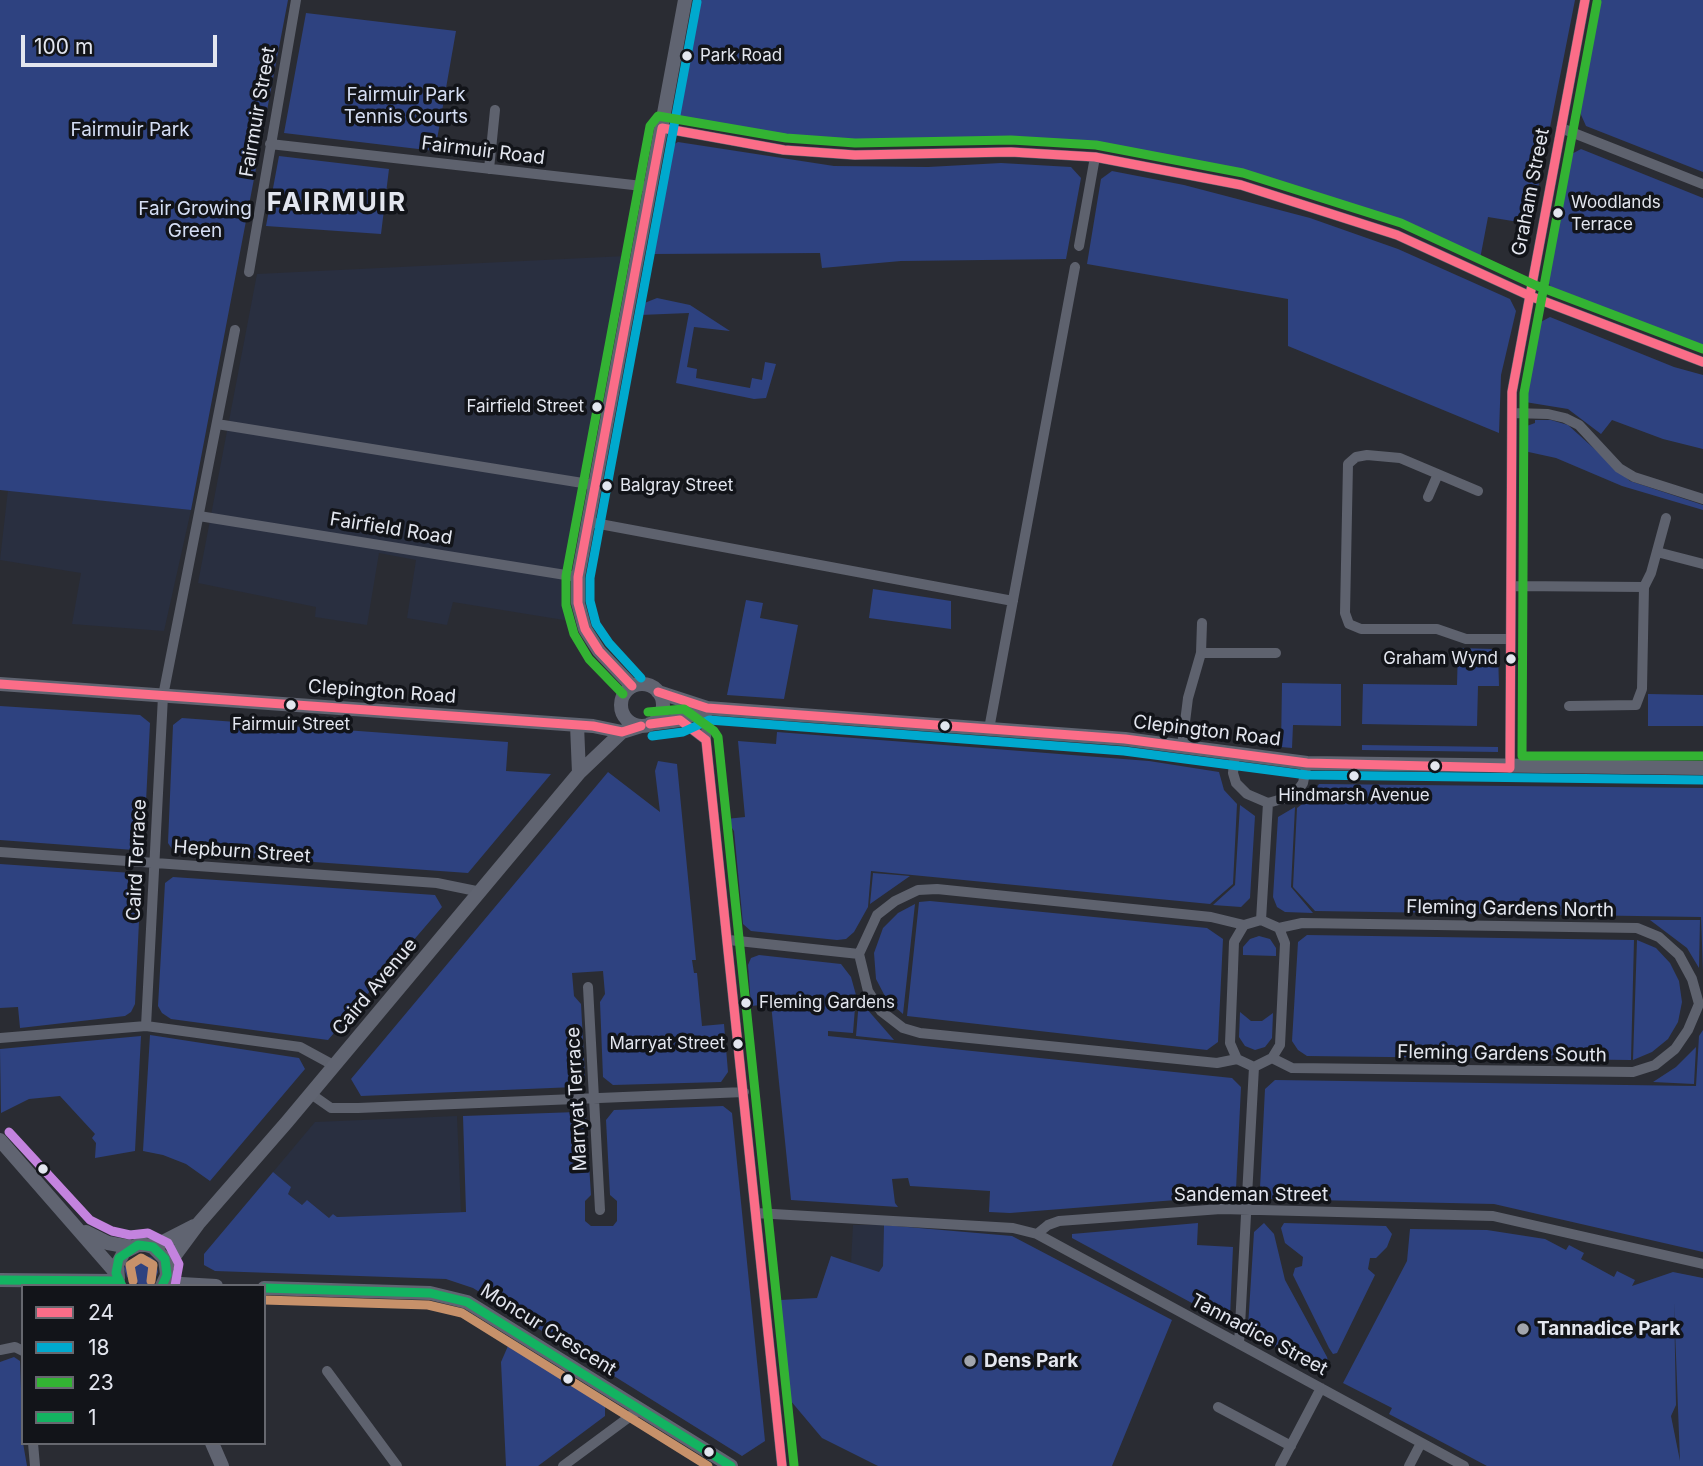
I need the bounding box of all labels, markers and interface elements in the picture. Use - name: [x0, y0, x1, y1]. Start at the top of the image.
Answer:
- scale bar: [24, 21, 220, 65]
- text: 100 m: [34, 34, 93, 59]
- street label: Fairmuir Street: [235, 45, 281, 179]
- place label: Park Road: [700, 46, 782, 66]
- marker: Park Road: [680, 49, 694, 63]
- park label: Fairmuir Park Tennis Courts: [344, 84, 468, 128]
- park label: Fairmuir Park: [70, 119, 190, 141]
- street label: Graham Street: [1507, 126, 1555, 258]
- street label: Fairmuir Road: [420, 132, 546, 170]
- district label: FAIRMUIR: [268, 187, 406, 219]
- place label: Woodlands Terrace: [1571, 193, 1661, 233]
- park label: Fair Growing Green: [138, 198, 252, 242]
- marker: Woodlands Terrace: [1551, 206, 1565, 220]
- place label: Fairfield Street: [466, 397, 584, 417]
- marker: Fairfield Street: [590, 400, 604, 414]
- place label: Balgray Street: [620, 476, 733, 496]
- marker: Balgray Street: [600, 479, 614, 493]
- street label: Fairfield Road: [328, 508, 454, 550]
- place label: Graham Wynd: [1383, 649, 1498, 669]
- marker: Graham Wynd: [1504, 652, 1518, 666]
- street label: Clepington Road: [307, 675, 457, 709]
- marker: Fairmuir Street: [284, 698, 298, 712]
- street label: Clepington Road: [1132, 711, 1282, 751]
- place label: Fairmuir Street: [232, 715, 350, 735]
- unlabelled marker: [938, 719, 952, 733]
- unlabelled marker: [1428, 759, 1442, 773]
- marker: Hindmarsh Avenue: [1347, 769, 1361, 783]
- place label: Hindmarsh Avenue: [1278, 786, 1430, 806]
- street label: Caird Terrace: [122, 798, 152, 922]
- street label: Hepburn Street: [173, 836, 311, 868]
- street label: Fleming Gardens North: [1406, 896, 1614, 922]
- street label: Caird Avenue: [328, 934, 422, 1040]
- place label: Fleming Gardens: [759, 993, 895, 1013]
- marker: Fleming Gardens: [739, 996, 753, 1010]
- street label: Marryat Terrace: [562, 1026, 592, 1172]
- place label: Marryat Street: [609, 1034, 725, 1054]
- marker: Marryat Street: [731, 1037, 745, 1051]
- street label: Fleming Gardens South: [1397, 1041, 1607, 1067]
- unlabelled marker: [36, 1162, 50, 1176]
- street label: Sandeman Street: [1174, 1184, 1328, 1206]
- street label: Moncur Crescent: [476, 1279, 620, 1381]
- legend: [21, 1284, 266, 1445]
- street label: Tannadice Street: [1187, 1289, 1331, 1381]
- text: 24: [88, 1300, 114, 1325]
- place label: Tannadice Park: [1537, 1318, 1680, 1340]
- marker: Tannadice Park: [1515, 1321, 1531, 1337]
- text: 18: [88, 1335, 110, 1360]
- place label: Dens Park: [984, 1350, 1078, 1372]
- marker: Dens Park: [962, 1353, 978, 1369]
- text: 23: [88, 1370, 114, 1395]
- unlabelled marker: [561, 1372, 575, 1386]
- text: 1: [88, 1405, 97, 1430]
- unlabelled marker: [702, 1445, 716, 1459]

